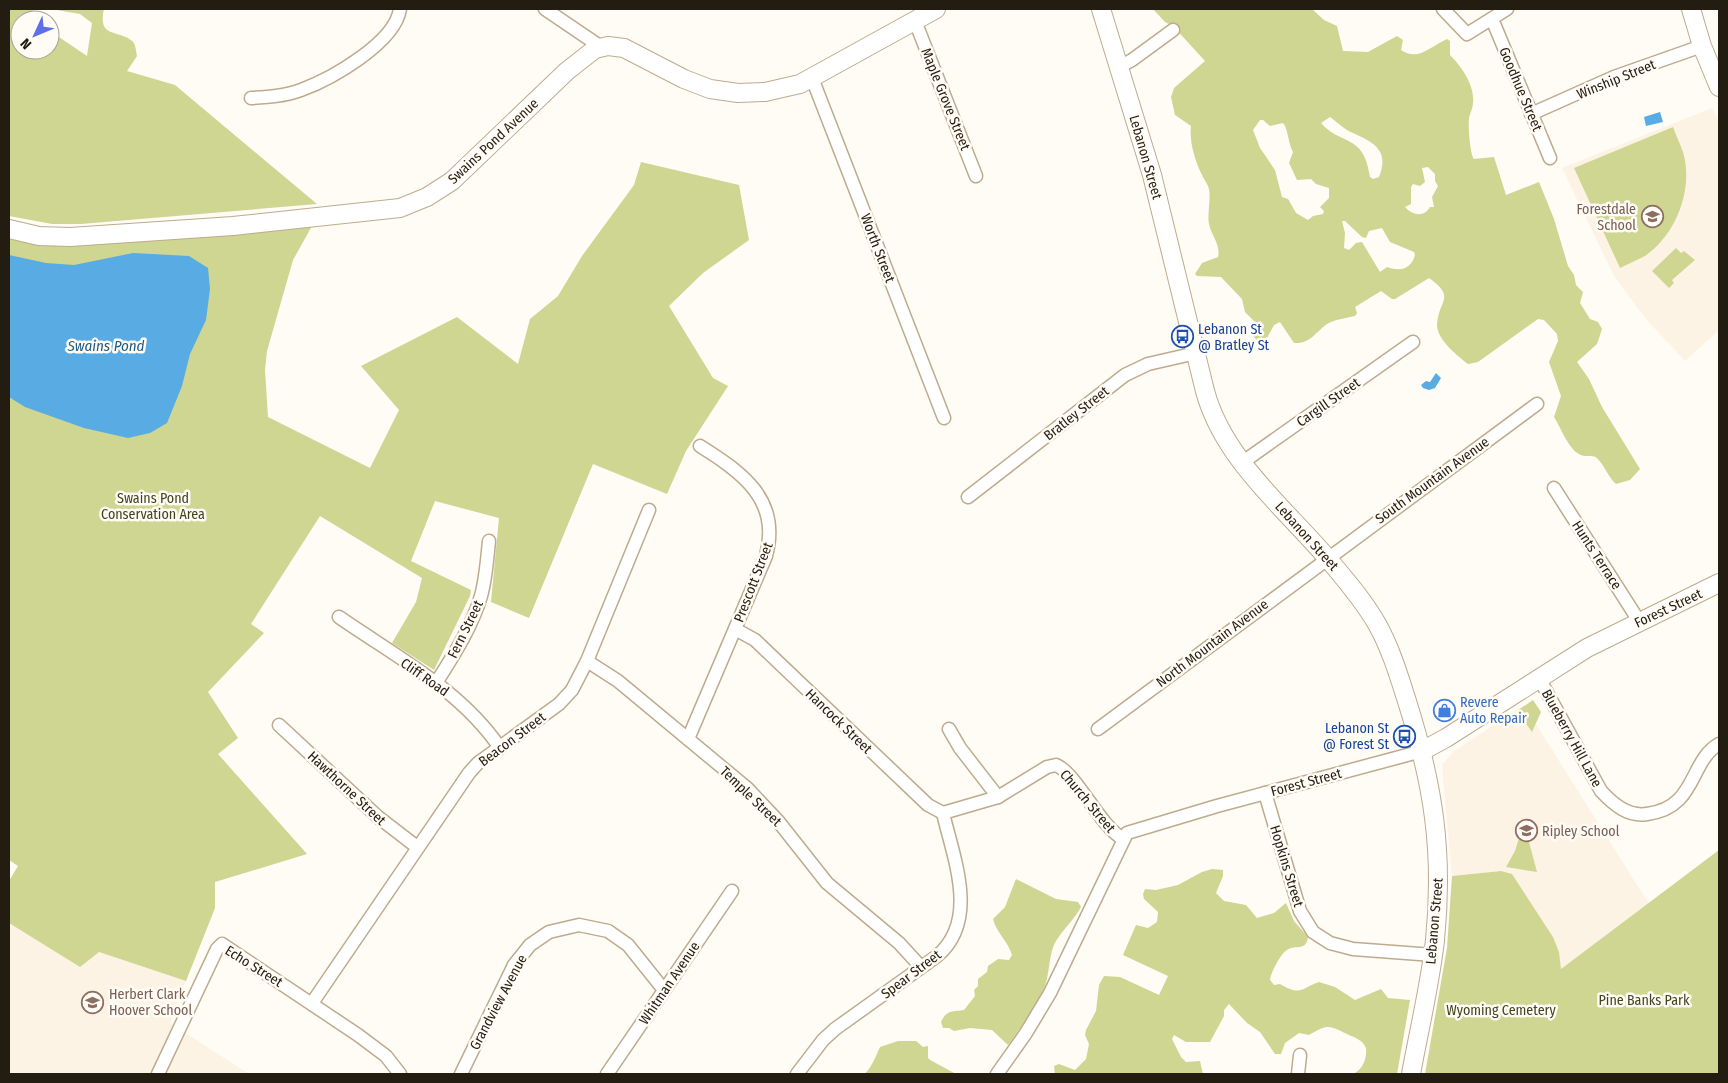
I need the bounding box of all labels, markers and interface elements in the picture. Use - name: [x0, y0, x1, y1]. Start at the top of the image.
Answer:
- north arrow: [10, 10, 60, 60]
- text: N: [17, 35, 35, 53]
- street label: Goodhue Street: [1495, 45, 1546, 134]
- street label: Maple Grove Street: [917, 46, 974, 153]
- street label: Winship Street: [1574, 56, 1658, 103]
- street label: Swains Pond Avenue: [445, 95, 542, 188]
- street label: Lebanon Street: [1125, 113, 1166, 202]
- place label: Forestdale School: [1576, 201, 1636, 234]
- school or university icon: Forestdale School: [1640, 205, 1664, 229]
- street label: Worth Street: [857, 211, 899, 285]
- place label: Lebanon St @ Bratley St: [1198, 321, 1270, 354]
- bus stop icon: Lebanon St @ Bratley St: [1170, 325, 1194, 349]
- water label: Swains Pond: [66, 337, 145, 355]
- street label: Cargill Street: [1293, 374, 1364, 431]
- street label: Bratley Street: [1040, 382, 1113, 444]
- street label: South Mountain Avenue: [1372, 433, 1493, 527]
- park label: Swains Pond Conservation Area: [101, 490, 205, 523]
- street label: Lebanon Street: [1271, 498, 1342, 575]
- street label: Hunts Terrace: [1568, 518, 1625, 593]
- street label: Prescott Street: [730, 539, 777, 625]
- street label: Forest Street: [1632, 585, 1705, 632]
- street label: North Mountain Avenue: [1153, 596, 1272, 691]
- street label: Fern Street: [444, 597, 487, 661]
- street label: Cliff Road: [397, 655, 452, 700]
- street label: Hancock Street: [802, 685, 876, 758]
- street label: Blueberry Hill Lane: [1538, 686, 1606, 790]
- place label: Revere Auto Repair: [1460, 694, 1527, 727]
- shop icon: Revere Auto Repair: [1432, 698, 1456, 722]
- street label: Beacon Street: [475, 708, 549, 770]
- place label: Lebanon St @ Forest St: [1323, 720, 1389, 753]
- bus stop icon: Lebanon St @ Forest St: [1393, 724, 1417, 748]
- street label: Hawthorne Street: [304, 748, 390, 829]
- street label: Temple Street: [716, 763, 785, 830]
- street label: Forest Street: [1269, 765, 1344, 800]
- street label: Church Street: [1056, 766, 1119, 837]
- school or university icon: Ripley School: [1514, 819, 1538, 843]
- street label: Hopkins Street: [1266, 823, 1307, 909]
- place label: Ripley School: [1542, 823, 1620, 840]
- street label: Lebanon Street: [1422, 877, 1447, 965]
- street label: Whitman Avenue: [635, 939, 703, 1028]
- street label: Echo Street: [222, 942, 286, 991]
- street label: Spear Street: [878, 946, 945, 1002]
- street label: Grandview Avenue: [466, 952, 531, 1053]
- place label: Herbert Clark Hoover School: [109, 986, 192, 1019]
- school or university icon: Herbert Clark Hoover School: [81, 990, 105, 1014]
- park label: Pine Banks Park: [1599, 992, 1690, 1009]
- park label: Wyoming Cemetery: [1446, 1002, 1556, 1019]

